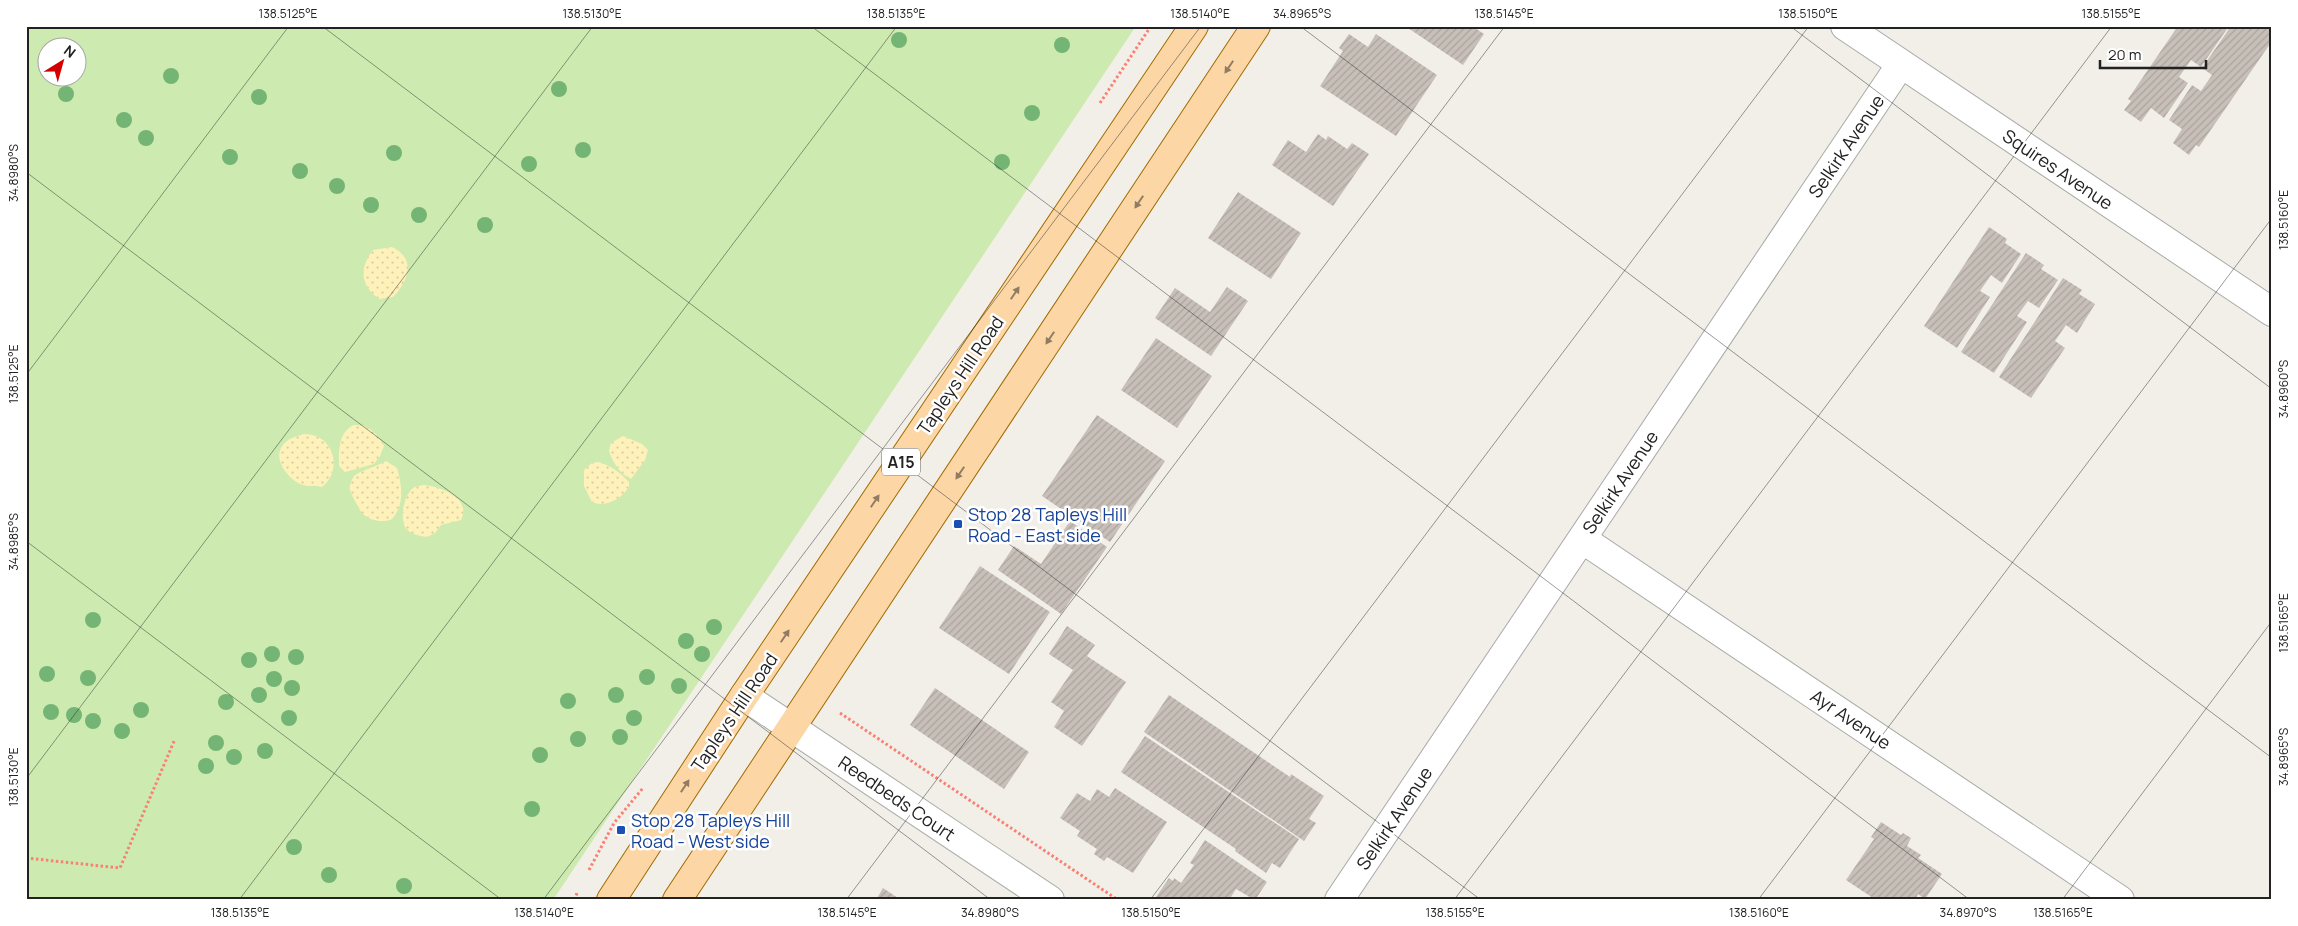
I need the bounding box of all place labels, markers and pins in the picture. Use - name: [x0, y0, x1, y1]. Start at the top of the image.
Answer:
- place label: Stop 28 Tapleys Hill Road - East side: [968, 502, 1127, 547]
- marker: Stop 28 Tapleys Hill Road - East side: [952, 518, 964, 530]
- place label: Stop 28 Tapleys Hill Road - West side: [631, 808, 790, 853]
- marker: Stop 28 Tapleys Hill Road - West side: [615, 824, 627, 836]

